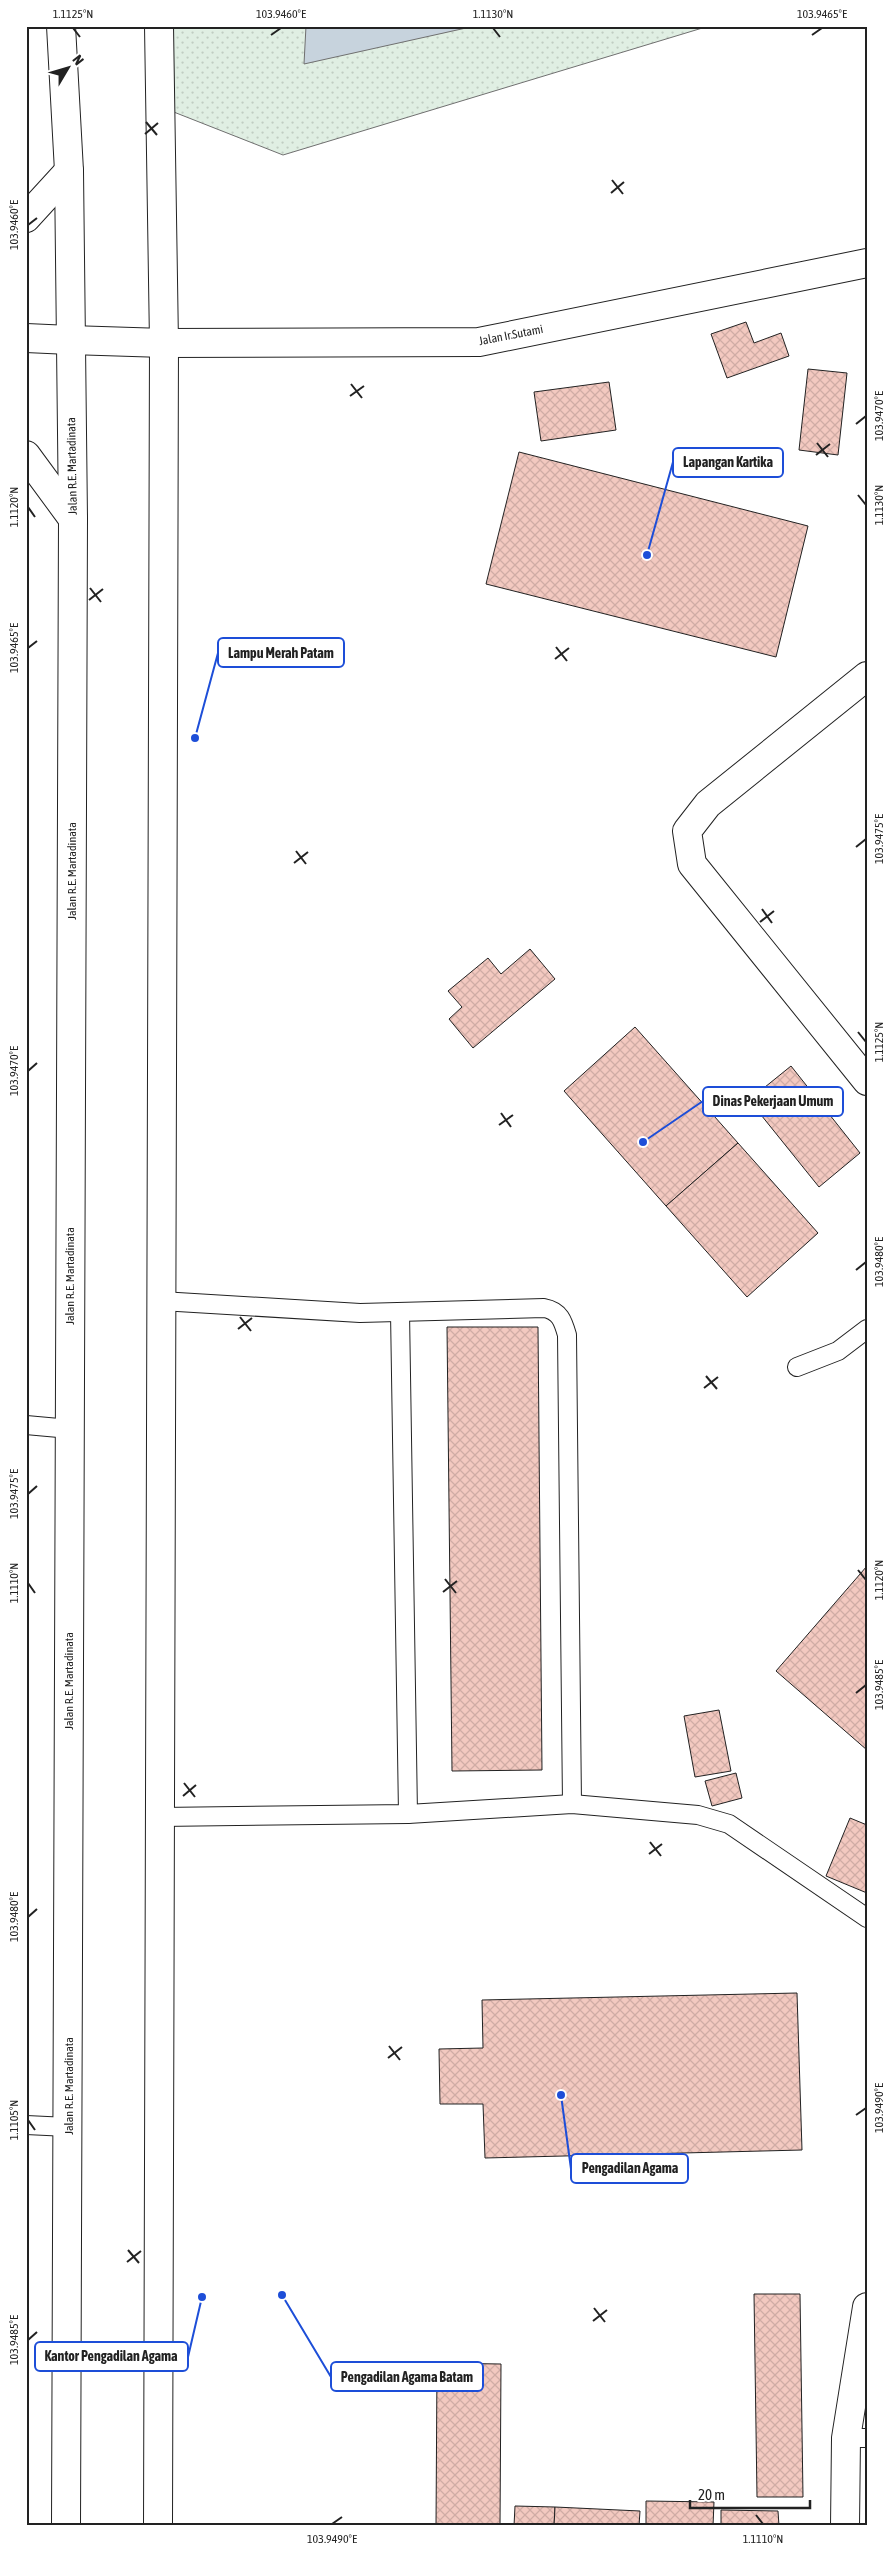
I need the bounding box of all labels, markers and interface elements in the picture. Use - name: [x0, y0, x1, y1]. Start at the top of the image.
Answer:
- text: 1.1125°N: [53, 7, 93, 21]
- text: 103.9460°E: [256, 7, 306, 21]
- text: 1.1130°N: [473, 7, 513, 21]
- text: 103.9465°E: [797, 7, 847, 21]
- north arrow: [42, 42, 92, 92]
- text: N: [69, 52, 87, 68]
- text: 103.9460°E: [7, 200, 21, 250]
- street label: Jalan Ir.Sutami: [478, 322, 544, 348]
- text: 103.9470°E: [872, 391, 886, 441]
- street label: Jalan R.E. Martadinata: [64, 417, 80, 515]
- callout: Lapangan Kartika: [673, 448, 783, 477]
- text: Lapangan Kartika: [683, 454, 773, 470]
- text: 1.1130°N: [872, 485, 886, 525]
- text: 1.1120°N: [7, 487, 21, 527]
- text: 103.9465°E: [7, 623, 21, 673]
- callout: Lampu Merah Patam: [218, 638, 344, 667]
- text: Lampu Merah Patam: [228, 645, 334, 661]
- text: 103.9475°E: [872, 814, 886, 864]
- street label: Jalan R.E. Martadinata: [65, 822, 79, 920]
- text: 1.1125°N: [872, 1022, 886, 1062]
- text: 103.9470°E: [7, 1046, 21, 1096]
- callout: Dinas Pekerjaan Umum: [703, 1087, 843, 1116]
- text: Dinas Pekerjaan Umum: [713, 1093, 833, 1109]
- street label: Jalan R.E. Martadinata: [63, 1227, 77, 1325]
- text: 103.9480°E: [872, 1237, 886, 1287]
- text: 103.9475°E: [7, 1469, 21, 1519]
- text: 1.1120°N: [872, 1560, 886, 1600]
- text: 1.1110°N: [7, 1563, 21, 1603]
- street label: Jalan R.E. Martadinata: [62, 1632, 76, 1730]
- text: 103.9485°E: [872, 1660, 886, 1710]
- text: 103.9480°E: [7, 1892, 21, 1942]
- street label: Jalan R.E. Martadinata: [62, 2037, 76, 2135]
- text: 103.9490°E: [872, 2083, 886, 2133]
- text: 1.1105°N: [7, 2100, 21, 2140]
- callout: Pengadilan Agama: [571, 2154, 688, 2183]
- text: Pengadilan Agama: [582, 2160, 679, 2176]
- text: 103.9485°E: [7, 2315, 21, 2365]
- callout: Kantor Pengadilan Agama: [35, 2342, 188, 2371]
- text: Kantor Pengadilan Agama: [45, 2348, 178, 2364]
- callout: Pengadilan Agama Batam: [331, 2362, 483, 2391]
- text: Pengadilan Agama Batam: [341, 2369, 473, 2385]
- scale bar: [690, 2477, 810, 2509]
- text: 20 m: [698, 2486, 725, 2503]
- text: 103.9490°E: [307, 2532, 357, 2546]
- text: 1.1110°N: [743, 2532, 783, 2546]

